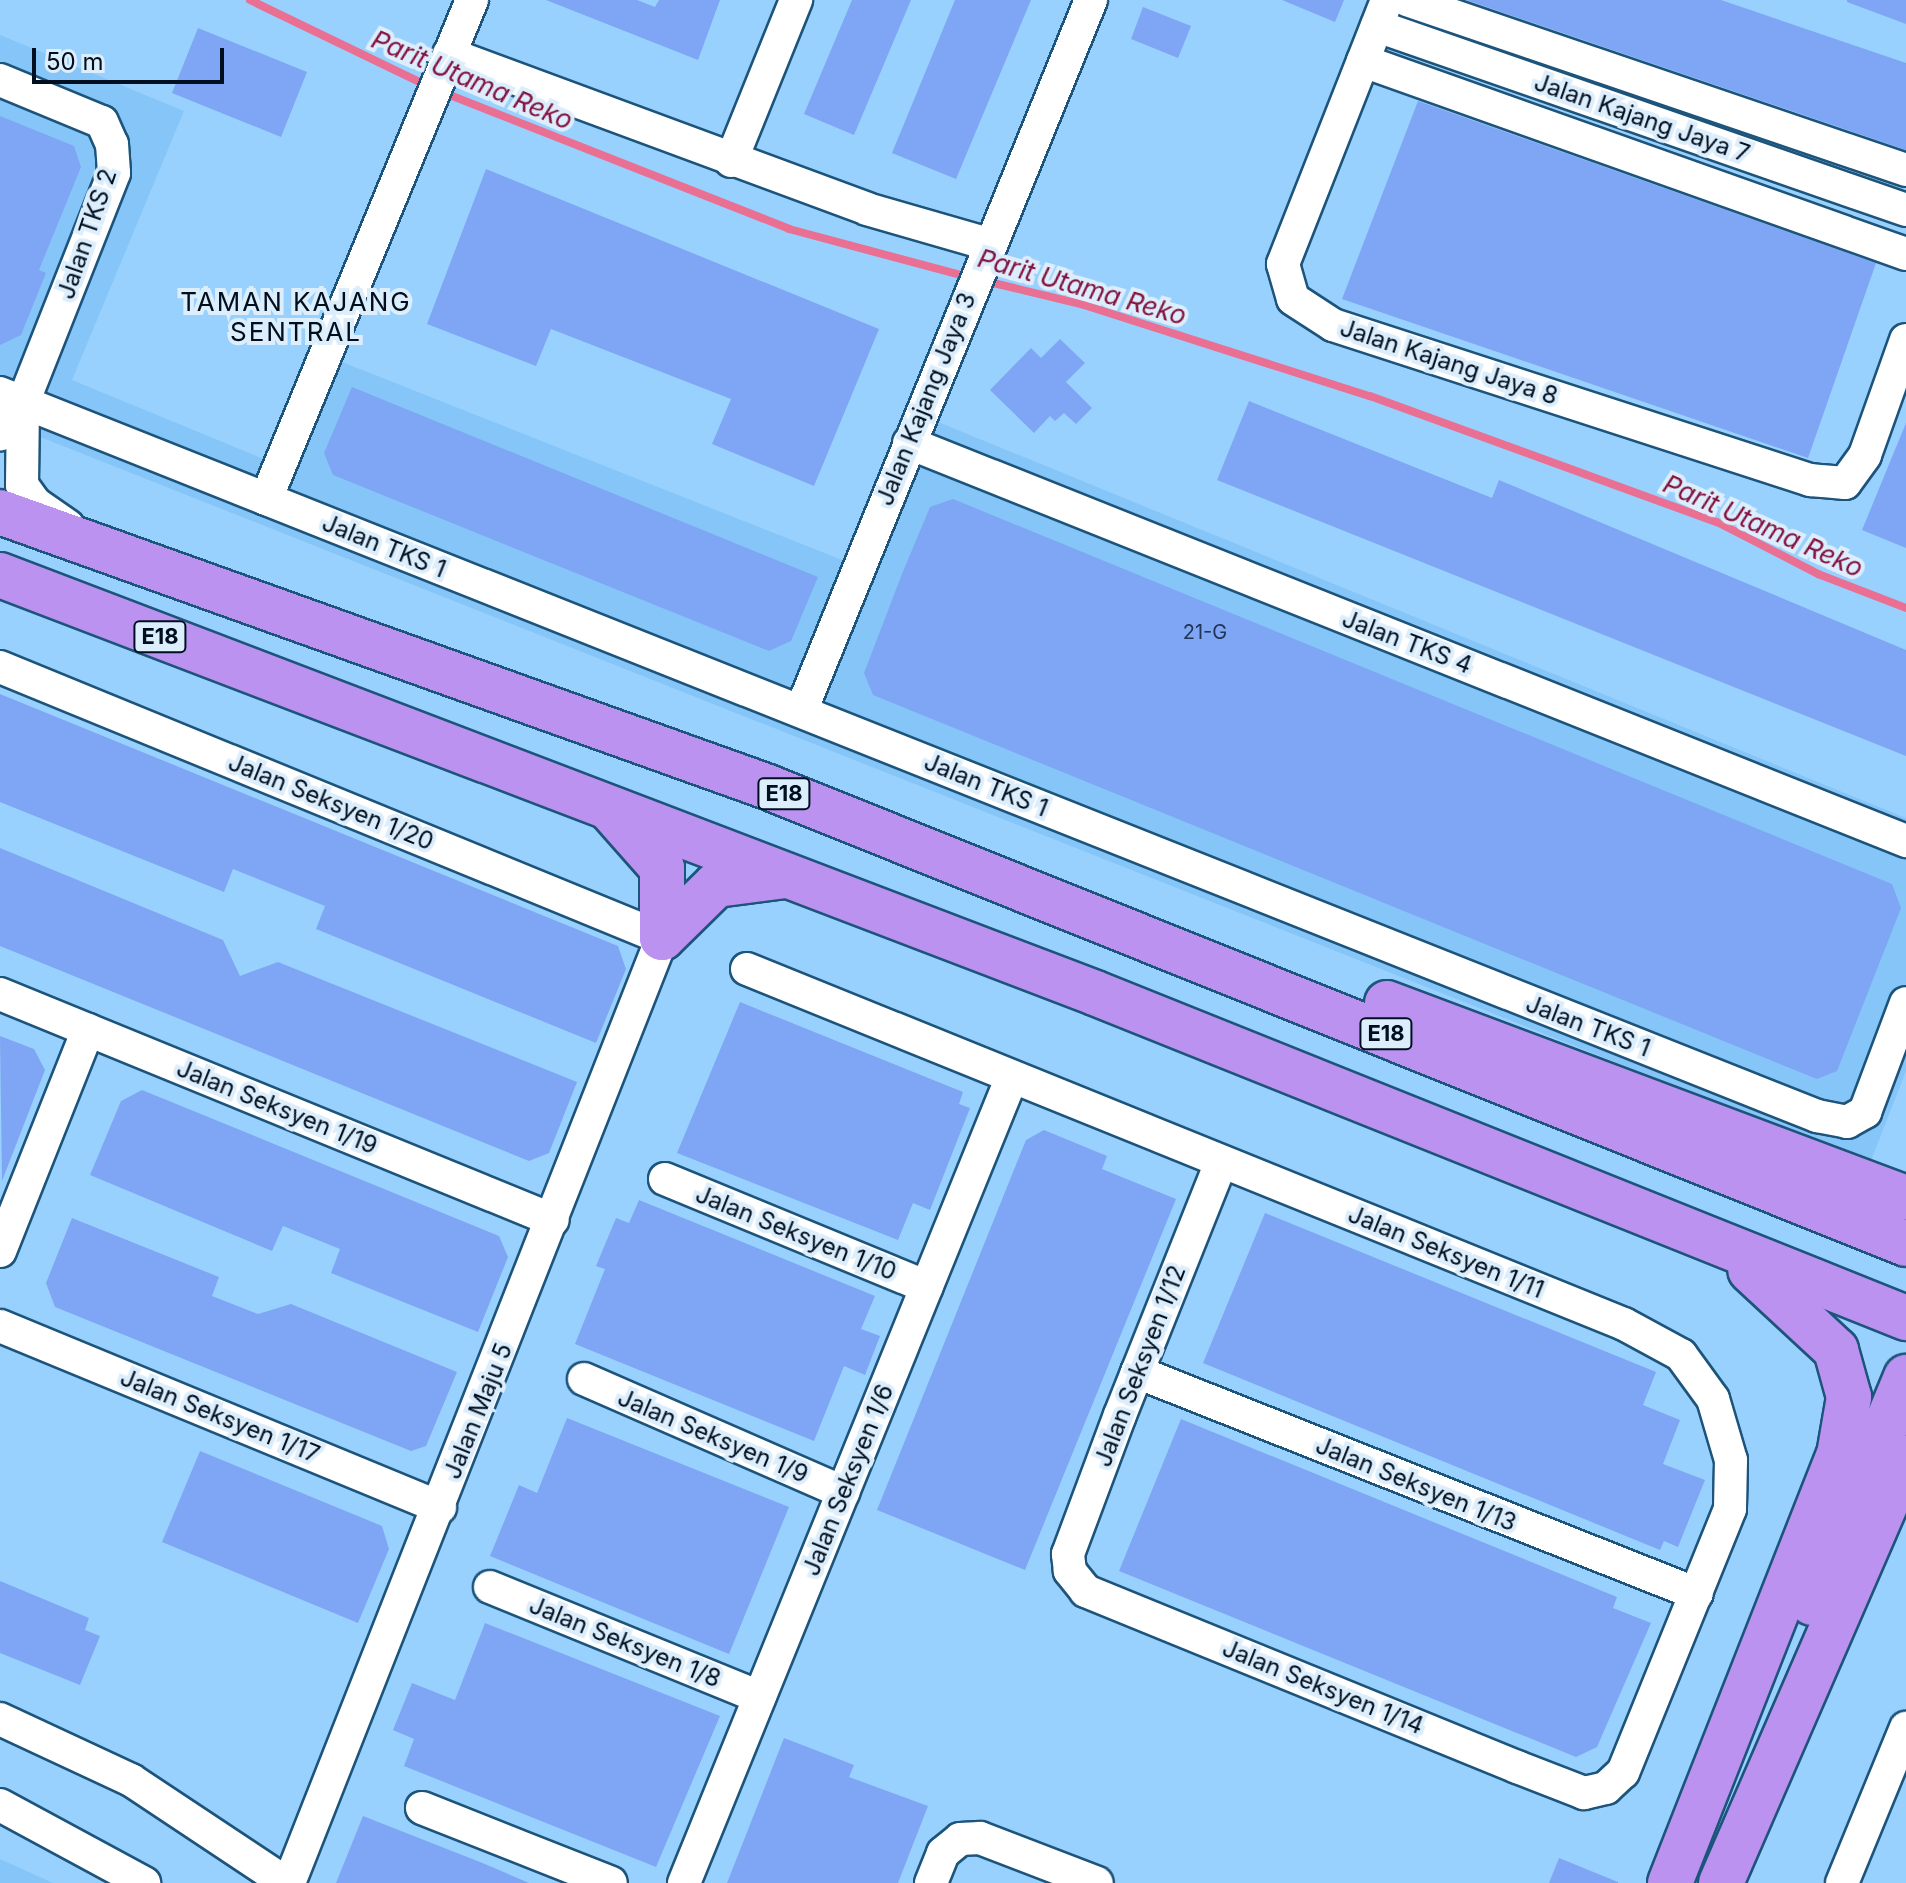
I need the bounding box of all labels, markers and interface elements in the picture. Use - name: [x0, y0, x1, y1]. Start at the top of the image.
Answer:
- water label: Parit Utama Reko: [367, 24, 577, 136]
- scale bar: [36, 32, 228, 82]
- text: 50 m: [46, 47, 104, 76]
- street label: Jalan Kajang Jaya 7: [1530, 68, 1754, 168]
- street label: Jalan TKS 2: [51, 165, 123, 303]
- water label: Parit Utama Reko: [974, 242, 1190, 332]
- district label: TAMAN KAJANG SENTRAL: [180, 286, 412, 348]
- street label: Jalan Kajang Jaya 3: [870, 288, 982, 510]
- street label: Jalan Kajang Jaya 8: [1337, 313, 1561, 411]
- water label: Parit Utama Reko: [1658, 468, 1868, 584]
- street label: Jalan TKS 1: [318, 508, 450, 584]
- street label: Jalan TKS 4: [1338, 604, 1476, 680]
- road number: E18: [132, 619, 188, 655]
- house number: 21-G: [1183, 620, 1227, 644]
- street label: Jalan TKS 1: [920, 747, 1052, 823]
- street label: Jalan Seksyen 1/20: [224, 748, 438, 856]
- road number: E18: [756, 776, 812, 812]
- street label: Jalan TKS 1: [1522, 989, 1654, 1063]
- road number: E18: [1358, 1016, 1414, 1052]
- street label: Jalan Seksyen 1/19: [173, 1054, 381, 1160]
- street label: Jalan Seksyen 1/10: [691, 1180, 901, 1286]
- street label: Jalan Seksyen 1/11: [1344, 1200, 1548, 1304]
- street label: Jalan Seksyen 1/12: [1088, 1261, 1192, 1471]
- street label: Jalan Maju 5: [438, 1339, 518, 1483]
- street label: Jalan Seksyen 1/17: [116, 1363, 324, 1469]
- street label: Jalan Seksyen 1/6: [796, 1380, 900, 1580]
- street label: Jalan Seksyen 1/9: [614, 1383, 812, 1489]
- street label: Jalan Seksyen 1/13: [1312, 1431, 1520, 1537]
- street label: Jalan Seksyen 1/8: [525, 1590, 725, 1694]
- street label: Jalan Seksyen 1/14: [1218, 1634, 1428, 1740]

